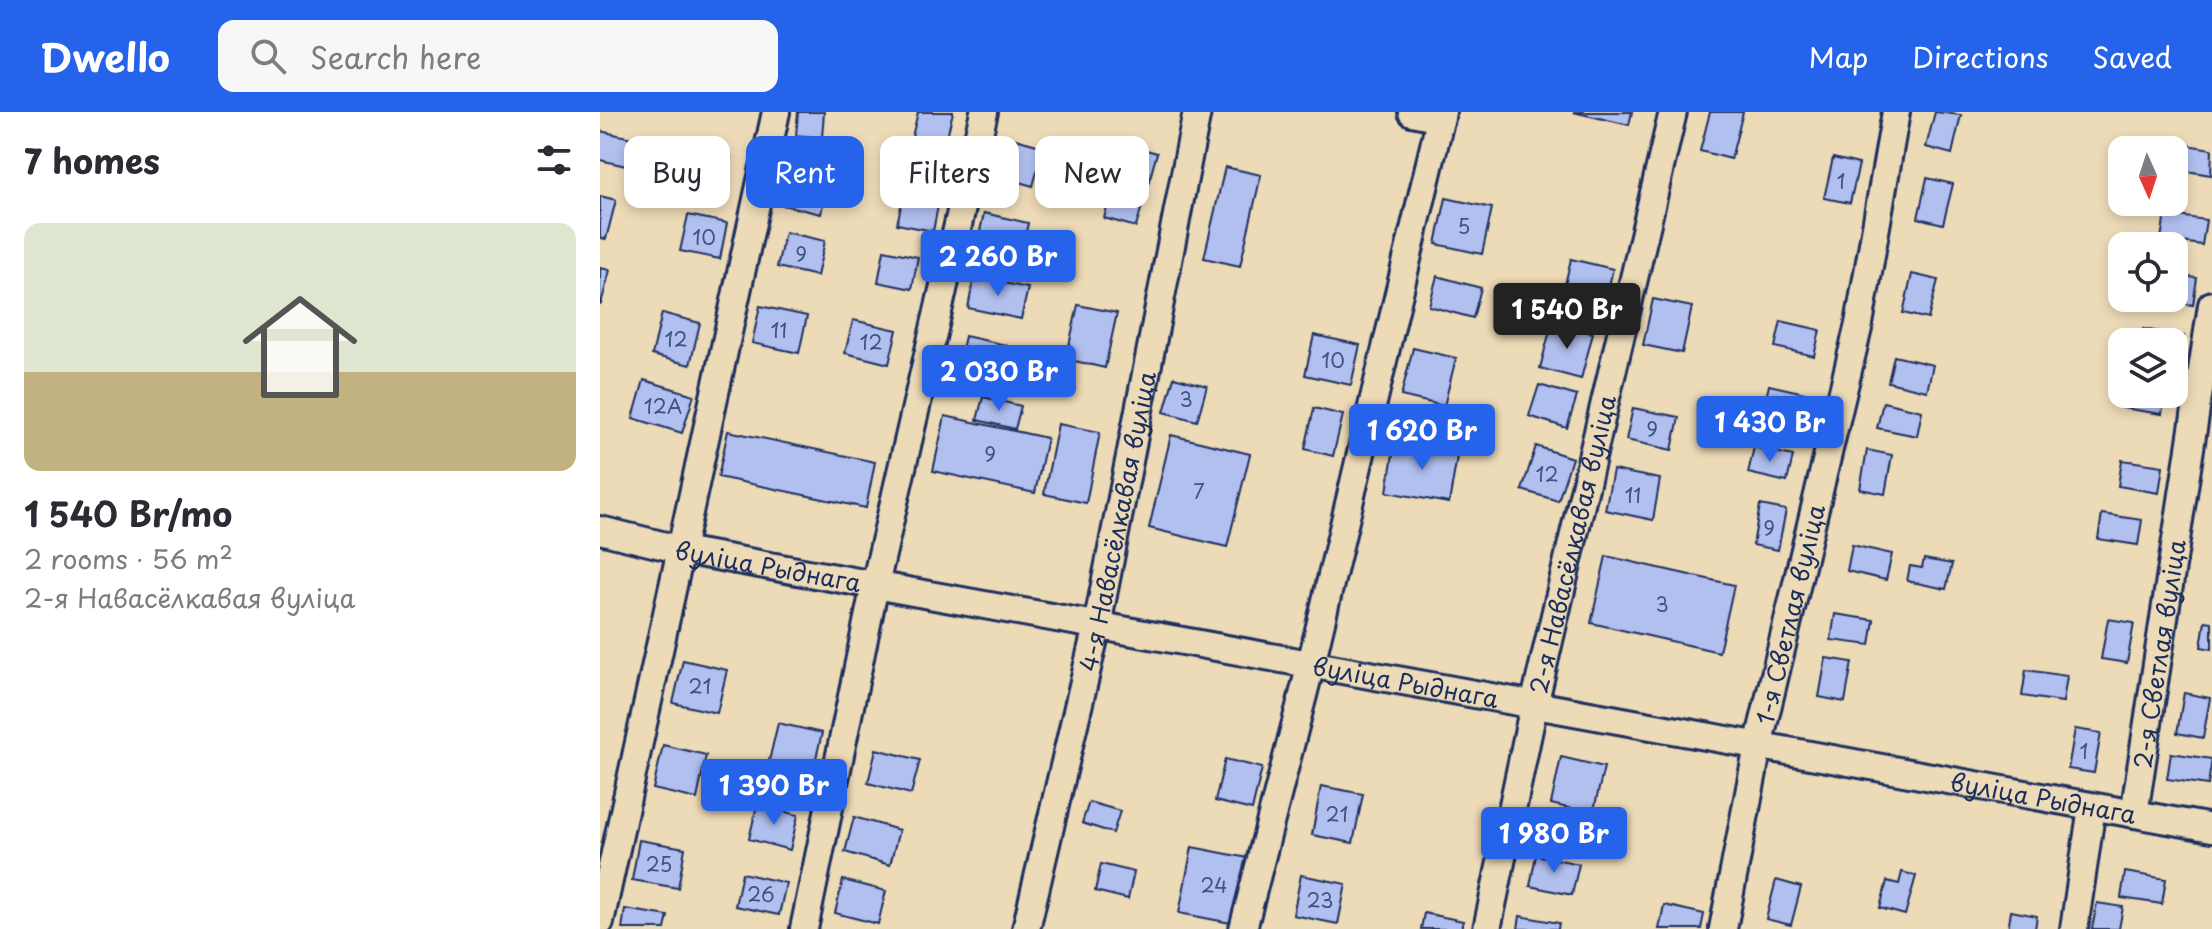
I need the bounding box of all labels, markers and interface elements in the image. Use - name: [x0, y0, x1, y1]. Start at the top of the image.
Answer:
- search box: [218, 20, 778, 92]
- text: Dwello: [40, 28, 170, 85]
- icon: search: [246, 34, 290, 78]
- text: Search here: [310, 34, 481, 79]
- text: Map: [1809, 35, 1868, 78]
- text: Directions: [1912, 35, 2049, 78]
- text: Saved: [2093, 35, 2172, 78]
- text: 7 homes: [24, 134, 160, 186]
- chip: Buy: [624, 136, 730, 208]
- chip: Rent: [746, 136, 864, 208]
- chip: Filters: [880, 136, 1019, 208]
- chip: New: [1035, 136, 1149, 208]
- north arrow: [2108, 136, 2188, 216]
- map controls: [2108, 136, 2188, 408]
- icon: filters: [532, 138, 576, 182]
- house number: 1: [1837, 166, 1845, 196]
- house number: 5: [1458, 211, 1470, 241]
- house number: 10: [692, 222, 716, 252]
- pin: 2 260 Br: [915, 230, 1081, 298]
- button: locate: [2108, 232, 2188, 312]
- text: 2 260 Br: [939, 236, 1057, 275]
- house number: 9: [795, 239, 807, 269]
- icon: home: [228, 275, 372, 419]
- pin: 1 540 Br: [1484, 283, 1650, 351]
- text: 1 540 Br: [1511, 289, 1623, 328]
- house number: 11: [771, 315, 787, 345]
- house number: 12: [664, 324, 688, 354]
- house number: 12: [859, 327, 883, 357]
- button: layers: [2108, 328, 2188, 408]
- pin: 2 030 Br: [916, 345, 1082, 413]
- house number: 10: [1321, 345, 1345, 375]
- text: 2 030 Br: [940, 351, 1058, 390]
- street label: 4-я Навасёлкавая вуліца: [1069, 368, 1164, 675]
- house number: 3: [1179, 384, 1193, 414]
- house number: 12А: [644, 391, 682, 421]
- street label: 2-я Навасёлкавая вуліца: [1519, 391, 1624, 697]
- pin: 1 430 Br: [1687, 396, 1853, 464]
- text: 1 430 Br: [1715, 402, 1825, 441]
- pin: 1 620 Br: [1339, 404, 1505, 472]
- text: 1 620 Br: [1367, 410, 1477, 449]
- house number: 9: [1646, 414, 1658, 444]
- house number: 9: [984, 439, 996, 469]
- house number: 12: [1535, 459, 1559, 489]
- house number: 7: [1193, 476, 1205, 506]
- house number: 11: [1625, 480, 1641, 510]
- text: 1 540 Br/mo: [24, 487, 232, 539]
- street label: 1-я Светлая вуліца: [1746, 500, 1833, 728]
- house number: 9: [1763, 513, 1775, 543]
- street label: вуліца Рыднага: [672, 531, 864, 600]
- street label: 2-я Светлая вуліца: [2123, 537, 2194, 771]
- text: 2 rooms · 56 m²: [24, 539, 233, 578]
- text: 2-я Навасёлкавая вуліца: [24, 578, 356, 617]
- house number: 3: [1655, 589, 1669, 619]
- street label: вуліца Рыднага: [1310, 647, 1502, 716]
- house number: 21: [688, 671, 712, 701]
- house number: 1: [2080, 736, 2088, 766]
- pin: 1 390 Br: [691, 759, 857, 827]
- street label: вуліца Рыднага: [1947, 763, 2139, 832]
- text: 1 390 Br: [719, 765, 829, 804]
- house number: 21: [1325, 799, 1349, 829]
- pin: 1 980 Br: [1471, 807, 1637, 875]
- text: 1 980 Br: [1499, 813, 1609, 852]
- house number: 25: [646, 849, 672, 879]
- house number: 24: [1201, 870, 1227, 900]
- house number: 26: [747, 879, 775, 909]
- house number: 23: [1306, 885, 1334, 915]

